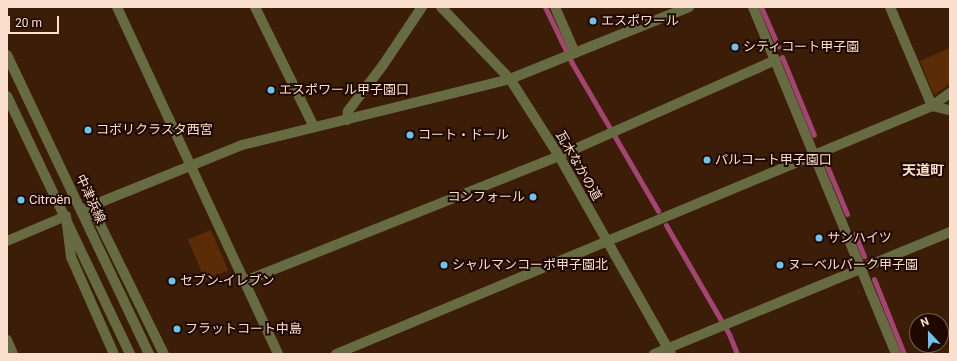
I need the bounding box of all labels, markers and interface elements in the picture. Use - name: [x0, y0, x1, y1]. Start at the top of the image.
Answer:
- scale bar: [10, 8, 61, 34]
- place label: エスポワール: [601, 13, 679, 29]
- text: 20 m: [15, 16, 42, 30]
- marker: エスポワール: [588, 16, 598, 26]
- place label: シティコート甲子園: [743, 39, 860, 55]
- marker: シティコート甲子園: [730, 42, 740, 52]
- place label: エスポワール甲子園口: [279, 82, 409, 98]
- marker: エスポワール甲子園口: [266, 85, 276, 95]
- place label: コボリクラスタ西宮: [96, 122, 213, 138]
- marker: コボリクラスタ西宮: [83, 125, 93, 135]
- place label: コート・ドール: [418, 127, 509, 143]
- street label: 瓦木なかの道: [552, 128, 604, 204]
- marker: コート・ドール: [405, 130, 415, 140]
- place label: パルコート甲子園口: [715, 152, 832, 168]
- marker: パルコート甲子園口: [702, 155, 712, 165]
- district label: 天道町: [902, 162, 944, 178]
- street label: 中津浜線: [72, 172, 108, 226]
- place label: コンフォール: [447, 189, 525, 205]
- place label: Citroën: [29, 192, 71, 208]
- marker: コンフォール: [528, 192, 538, 202]
- marker: Citroën: [16, 195, 26, 205]
- place label: サンハイツ: [827, 230, 892, 246]
- marker: サンハイツ: [814, 233, 824, 243]
- place label: シャルマンコーポ甲子園北: [452, 257, 608, 273]
- place label: ヌーベルバーク甲子園: [788, 257, 918, 273]
- marker: シャルマンコーポ甲子園北: [439, 260, 449, 270]
- marker: ヌーベルバーク甲子園: [775, 260, 785, 270]
- place label: セブン-イレブン: [180, 273, 275, 289]
- marker: セブン-イレブン: [167, 276, 177, 286]
- north arrow: [909, 313, 949, 353]
- text: N: [919, 315, 931, 330]
- place label: フラットコート中島: [185, 321, 302, 337]
- marker: フラットコート中島: [172, 324, 182, 334]

